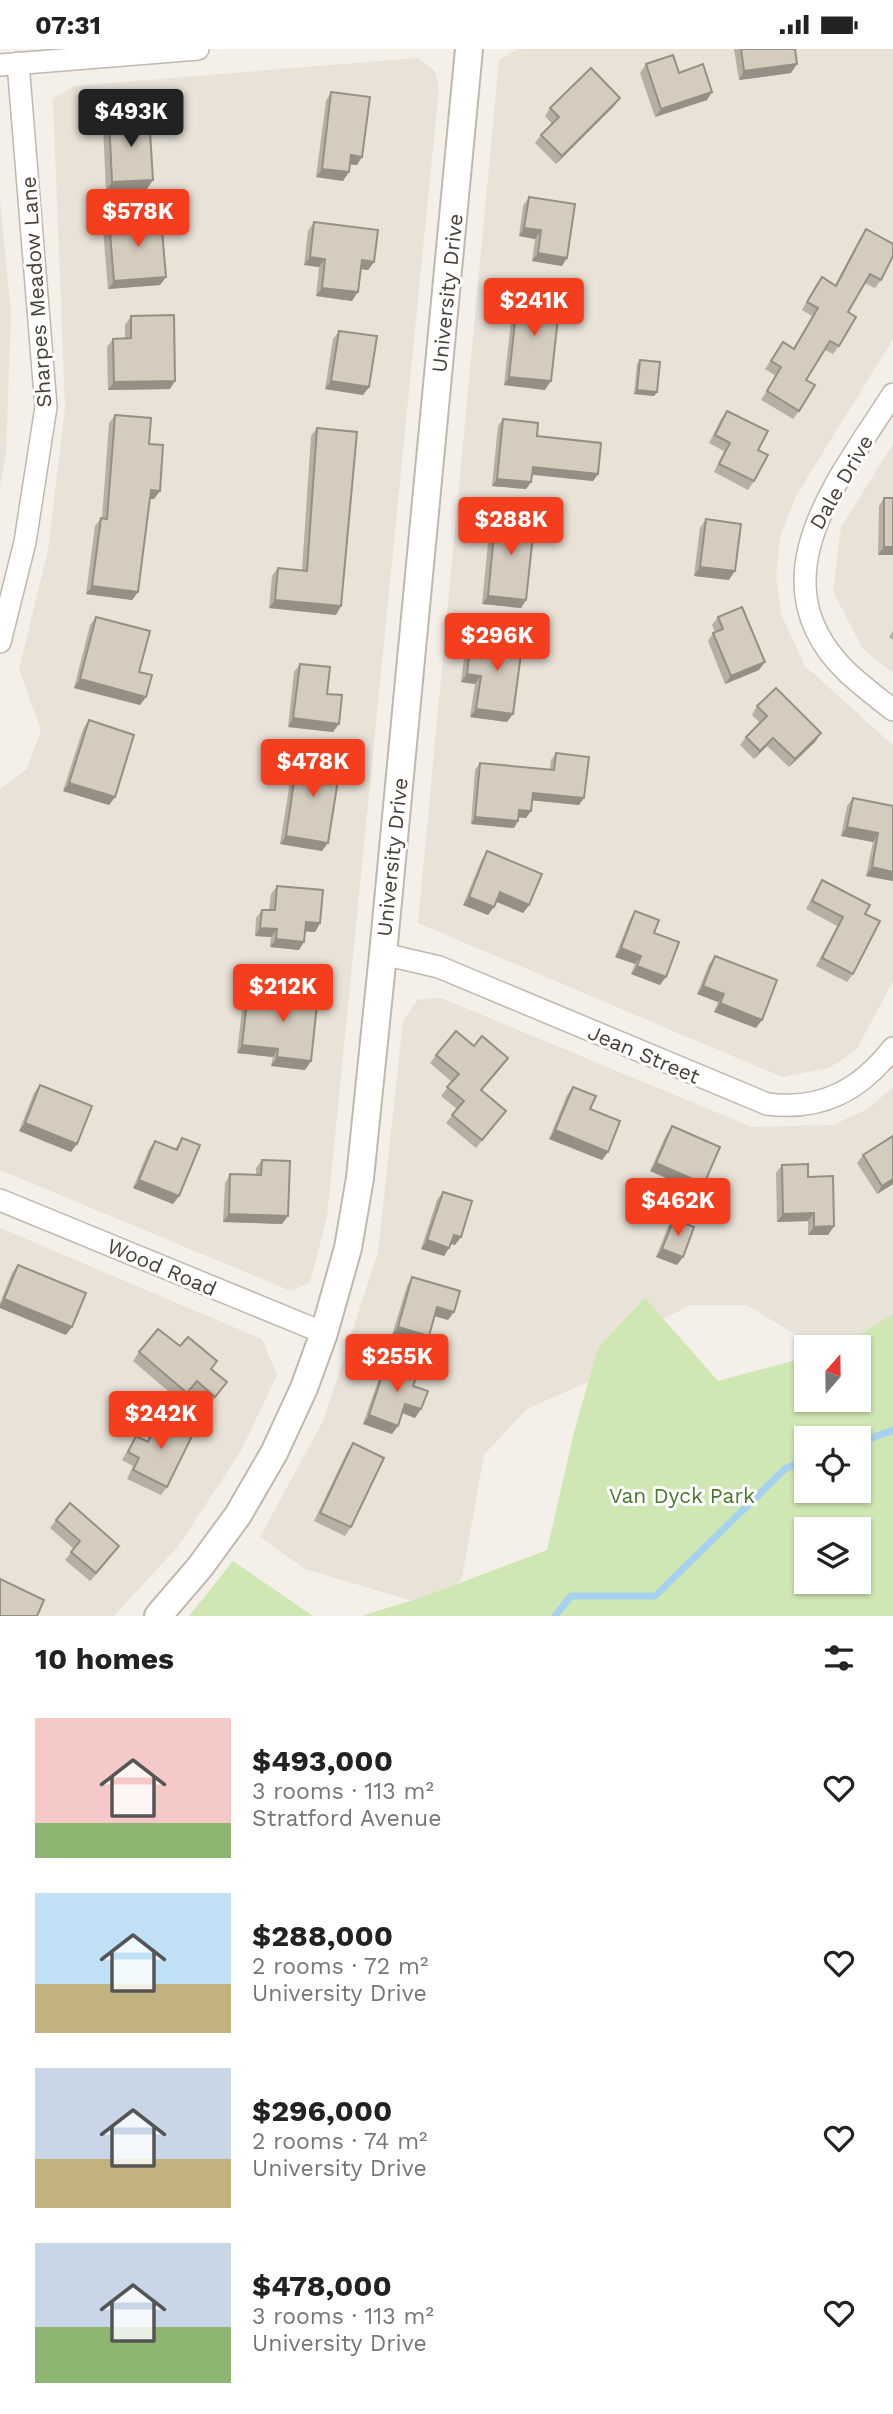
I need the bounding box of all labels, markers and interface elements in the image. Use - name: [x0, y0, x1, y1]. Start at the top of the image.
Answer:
- text: 07:31: [35, 10, 101, 40]
- pin: $493K: [82, 90, 180, 149]
- text: $493K: [94, 98, 168, 125]
- street label: Sharpes Meadow Lane: [15, 176, 57, 408]
- pin: $578K: [89, 189, 187, 249]
- text: $578K: [102, 198, 174, 225]
- street label: University Drive: [426, 212, 468, 374]
- pin: $241K: [485, 279, 583, 338]
- text: $241K: [500, 287, 568, 314]
- street label: Dale Drive: [804, 430, 878, 534]
- pin: $288K: [462, 497, 560, 557]
- text: $288K: [474, 506, 548, 533]
- pin: $296K: [448, 613, 546, 673]
- text: $296K: [461, 622, 533, 649]
- pin: $478K: [264, 739, 362, 799]
- text: $478K: [277, 748, 349, 775]
- street label: University Drive: [371, 776, 413, 938]
- pin: $212K: [234, 965, 332, 1024]
- text: $212K: [249, 973, 317, 1000]
- street label: Jean Street: [584, 1019, 704, 1089]
- pin: $462K: [629, 1179, 727, 1238]
- text: $462K: [641, 1187, 715, 1214]
- street label: Wood Road: [104, 1233, 220, 1301]
- pin: $255K: [348, 1335, 446, 1394]
- north arrow: [794, 1335, 872, 1412]
- map controls: [794, 1335, 871, 1594]
- text: $255K: [361, 1343, 433, 1370]
- pin: $242K: [112, 1391, 210, 1451]
- text: $242K: [125, 1400, 197, 1427]
- button: locate: [794, 1426, 871, 1503]
- park label: Van Dyck Park: [609, 1483, 755, 1508]
- button: layers: [794, 1517, 871, 1594]
- icon: filters: [820, 1639, 858, 1677]
- text: 10 homes: [35, 1641, 174, 1676]
- text: $493,000: [252, 1743, 393, 1778]
- icon: home: [91, 1746, 175, 1830]
- icon: heart: [820, 1769, 858, 1807]
- text: 3 rooms · 113 m²: [252, 1778, 434, 1805]
- text: Stratford Avenue: [252, 1805, 441, 1832]
- text: $288,000: [252, 1918, 393, 1953]
- icon: home: [91, 1921, 175, 2005]
- icon: heart: [820, 1944, 858, 1982]
- text: 2 rooms · 72 m²: [252, 1953, 428, 1980]
- text: University Drive: [252, 1980, 427, 2007]
- text: $296,000: [252, 2093, 392, 2128]
- icon: home: [91, 2096, 175, 2180]
- icon: heart: [820, 2119, 858, 2157]
- text: 2 rooms · 74 m²: [252, 2128, 427, 2155]
- text: University Drive: [252, 2155, 427, 2182]
- text: $478,000: [252, 2268, 392, 2303]
- icon: home: [91, 2271, 175, 2355]
- icon: heart: [820, 2294, 858, 2332]
- text: 3 rooms · 113 m²: [252, 2303, 434, 2330]
- text: University Drive: [252, 2330, 427, 2357]

